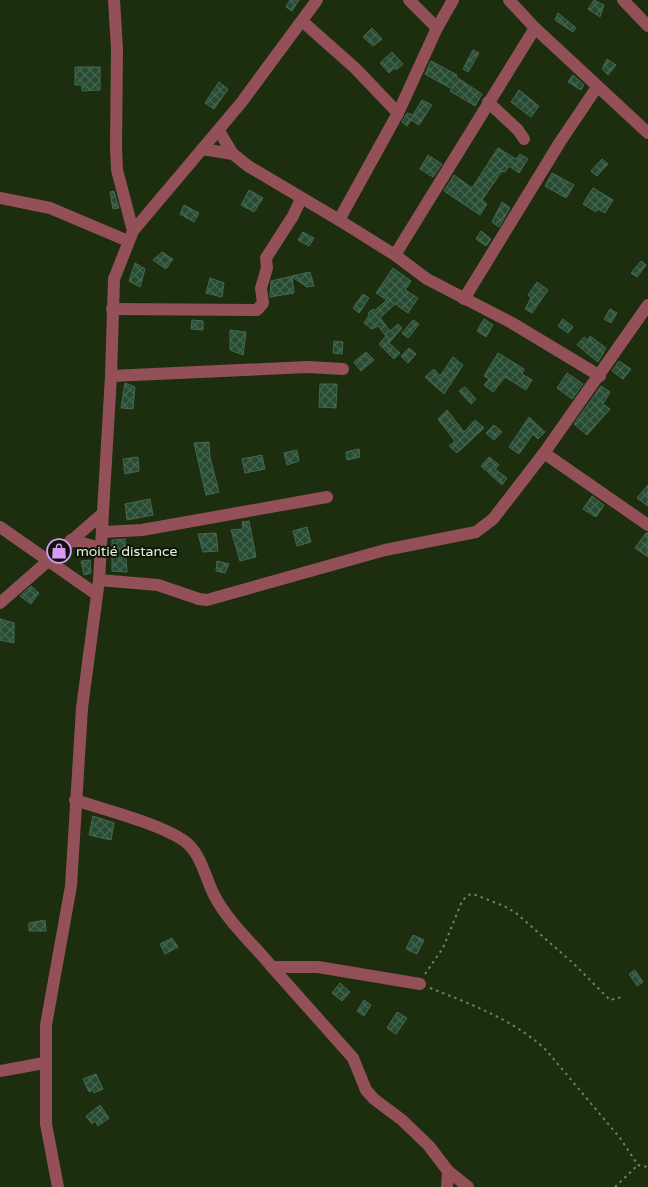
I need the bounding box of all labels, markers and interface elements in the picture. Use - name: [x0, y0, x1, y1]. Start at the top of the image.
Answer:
- shop icon: moitié distance: [46, 538, 72, 564]
- place label: moitié distance: [76, 543, 177, 560]

